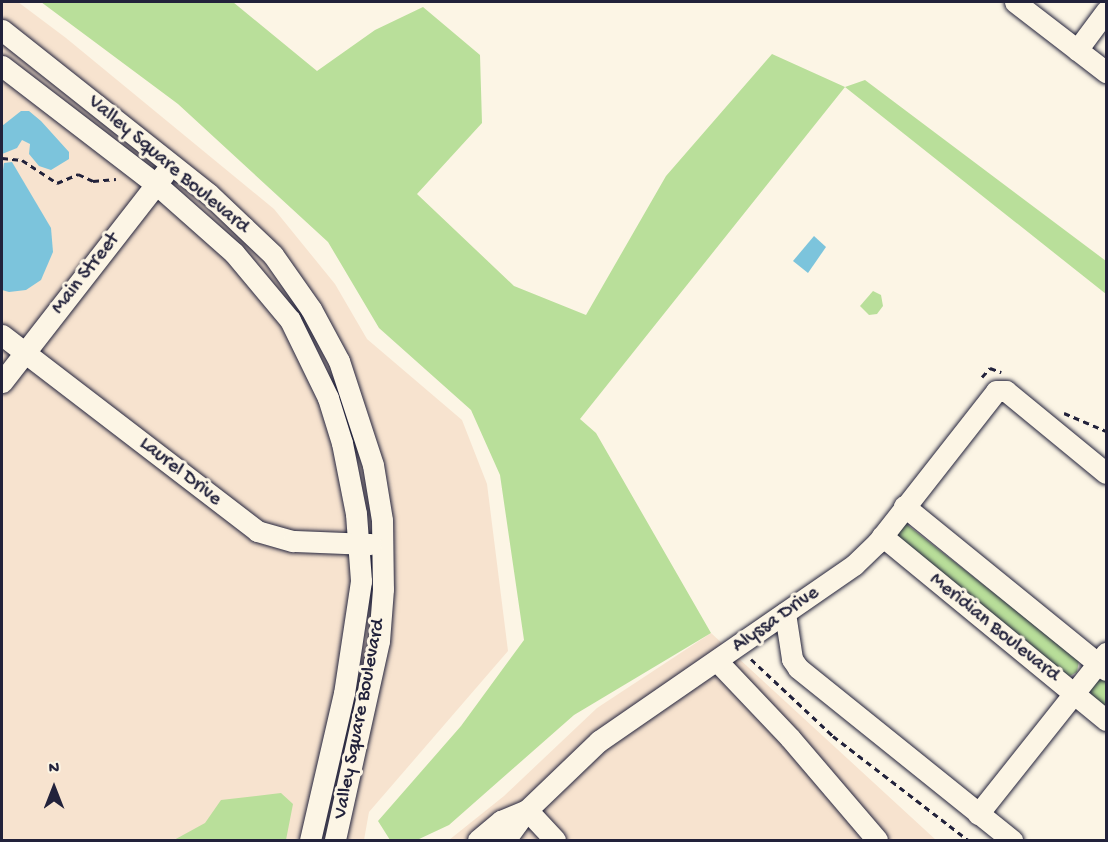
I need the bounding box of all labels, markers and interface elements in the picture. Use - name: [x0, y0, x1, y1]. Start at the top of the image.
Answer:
- street label: Valley Square Boulevard: [82, 90, 254, 240]
- street label: Main Street: [47, 228, 125, 320]
- street label: Laurel Drive: [134, 432, 226, 512]
- street label: Meridian Boulevard: [924, 568, 1064, 688]
- street label: Alyssa Drive: [728, 581, 824, 659]
- street label: Valley Square Boulevard: [329, 617, 391, 821]
- north arrow: [24, 758, 84, 818]
- text: N: [49, 760, 59, 779]

